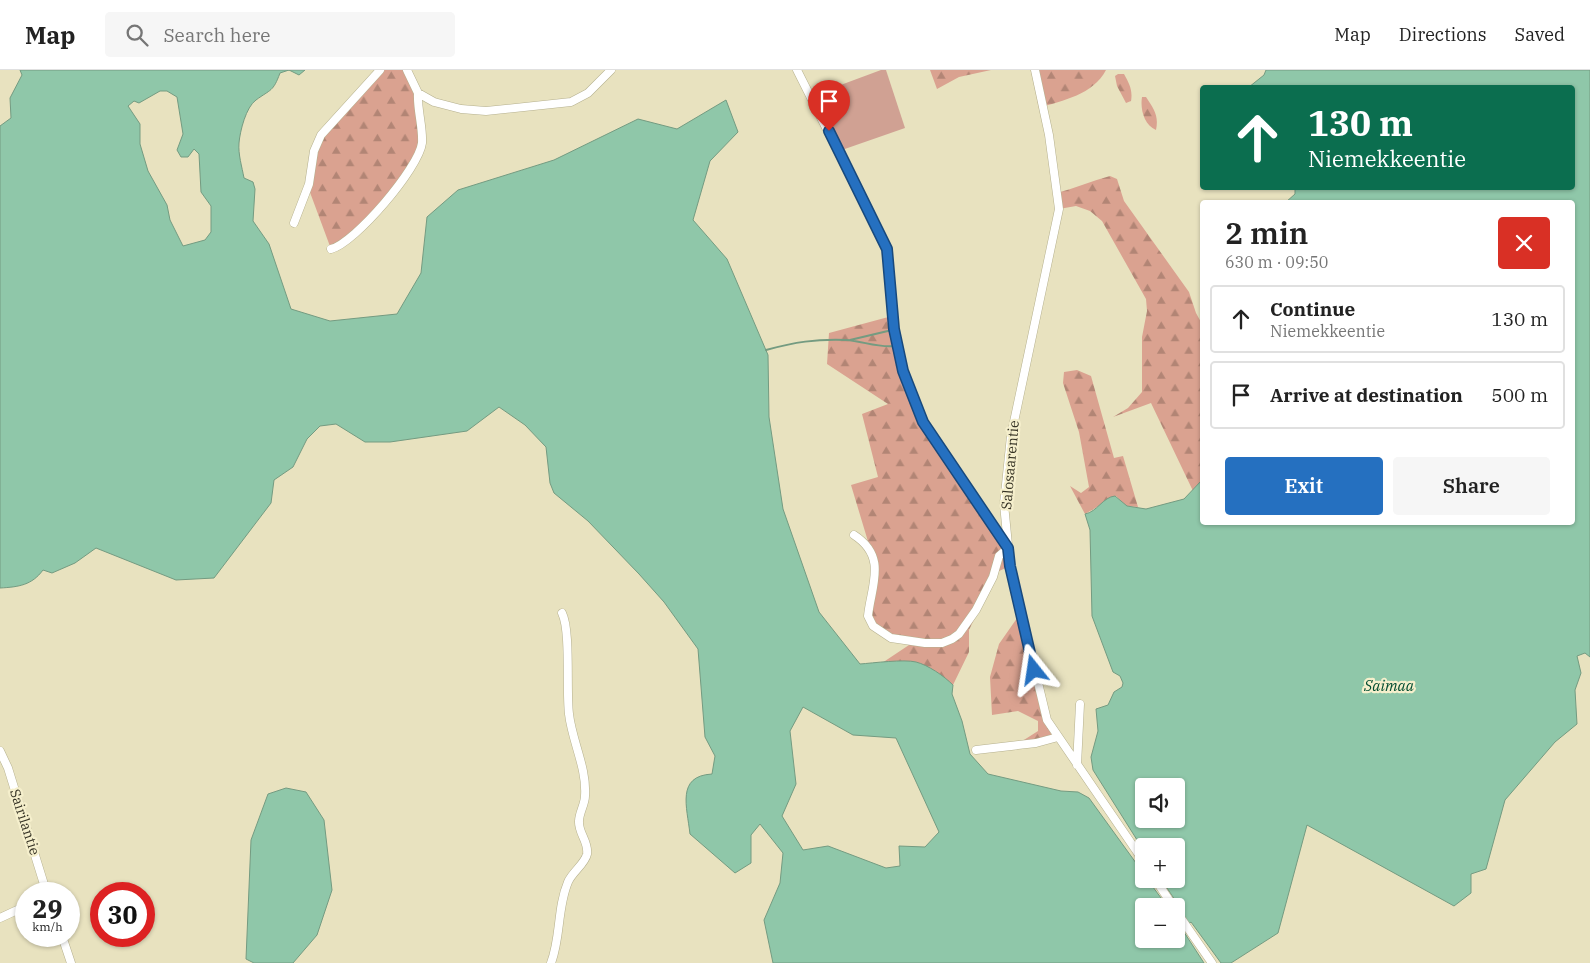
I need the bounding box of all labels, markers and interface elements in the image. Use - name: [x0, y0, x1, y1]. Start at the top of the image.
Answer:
- search box: [105, 12, 455, 57]
- text: Map: [25, 19, 75, 51]
- icon: search: [123, 21, 151, 49]
- text: Search here: [163, 23, 270, 47]
- text: Map: [1334, 23, 1371, 46]
- text: Directions: [1399, 23, 1487, 46]
- text: Saved: [1515, 23, 1565, 46]
- pin: [808, 80, 850, 131]
- icon: arrive: [815, 87, 843, 115]
- text: 130 m: [1308, 100, 1413, 146]
- icon: ahead: [1225, 105, 1290, 170]
- text: Niemekkeentie: [1308, 144, 1466, 173]
- text: 2 min: [1225, 213, 1308, 252]
- button: close: [1498, 217, 1550, 269]
- text: 630 m · 09:50: [1225, 252, 1328, 272]
- text: Continue: [1270, 297, 1355, 321]
- icon: ahead: [1227, 305, 1255, 333]
- text: 130 m: [1491, 307, 1548, 331]
- text: Niemekkeentie: [1270, 321, 1385, 341]
- icon: arrive: [1227, 381, 1255, 409]
- text: Arrive at destination: [1270, 383, 1463, 407]
- text: 500 m: [1491, 383, 1548, 407]
- street label: Salosaarentie: [997, 420, 1023, 510]
- button: Exit: [1225, 457, 1383, 515]
- button: Share: [1393, 457, 1550, 515]
- position arrow: [1007, 643, 1059, 695]
- water label: Saimaa: [1363, 676, 1415, 695]
- map controls: [1135, 778, 1185, 948]
- button: sound: [1135, 778, 1185, 828]
- street label: Sairilantie: [6, 787, 44, 857]
- button: +: [1135, 838, 1185, 888]
- speed limit sign: 30: [90, 882, 155, 947]
- text: 29: [32, 892, 63, 925]
- button: −: [1135, 898, 1185, 948]
- text: km/h: [32, 919, 63, 934]

